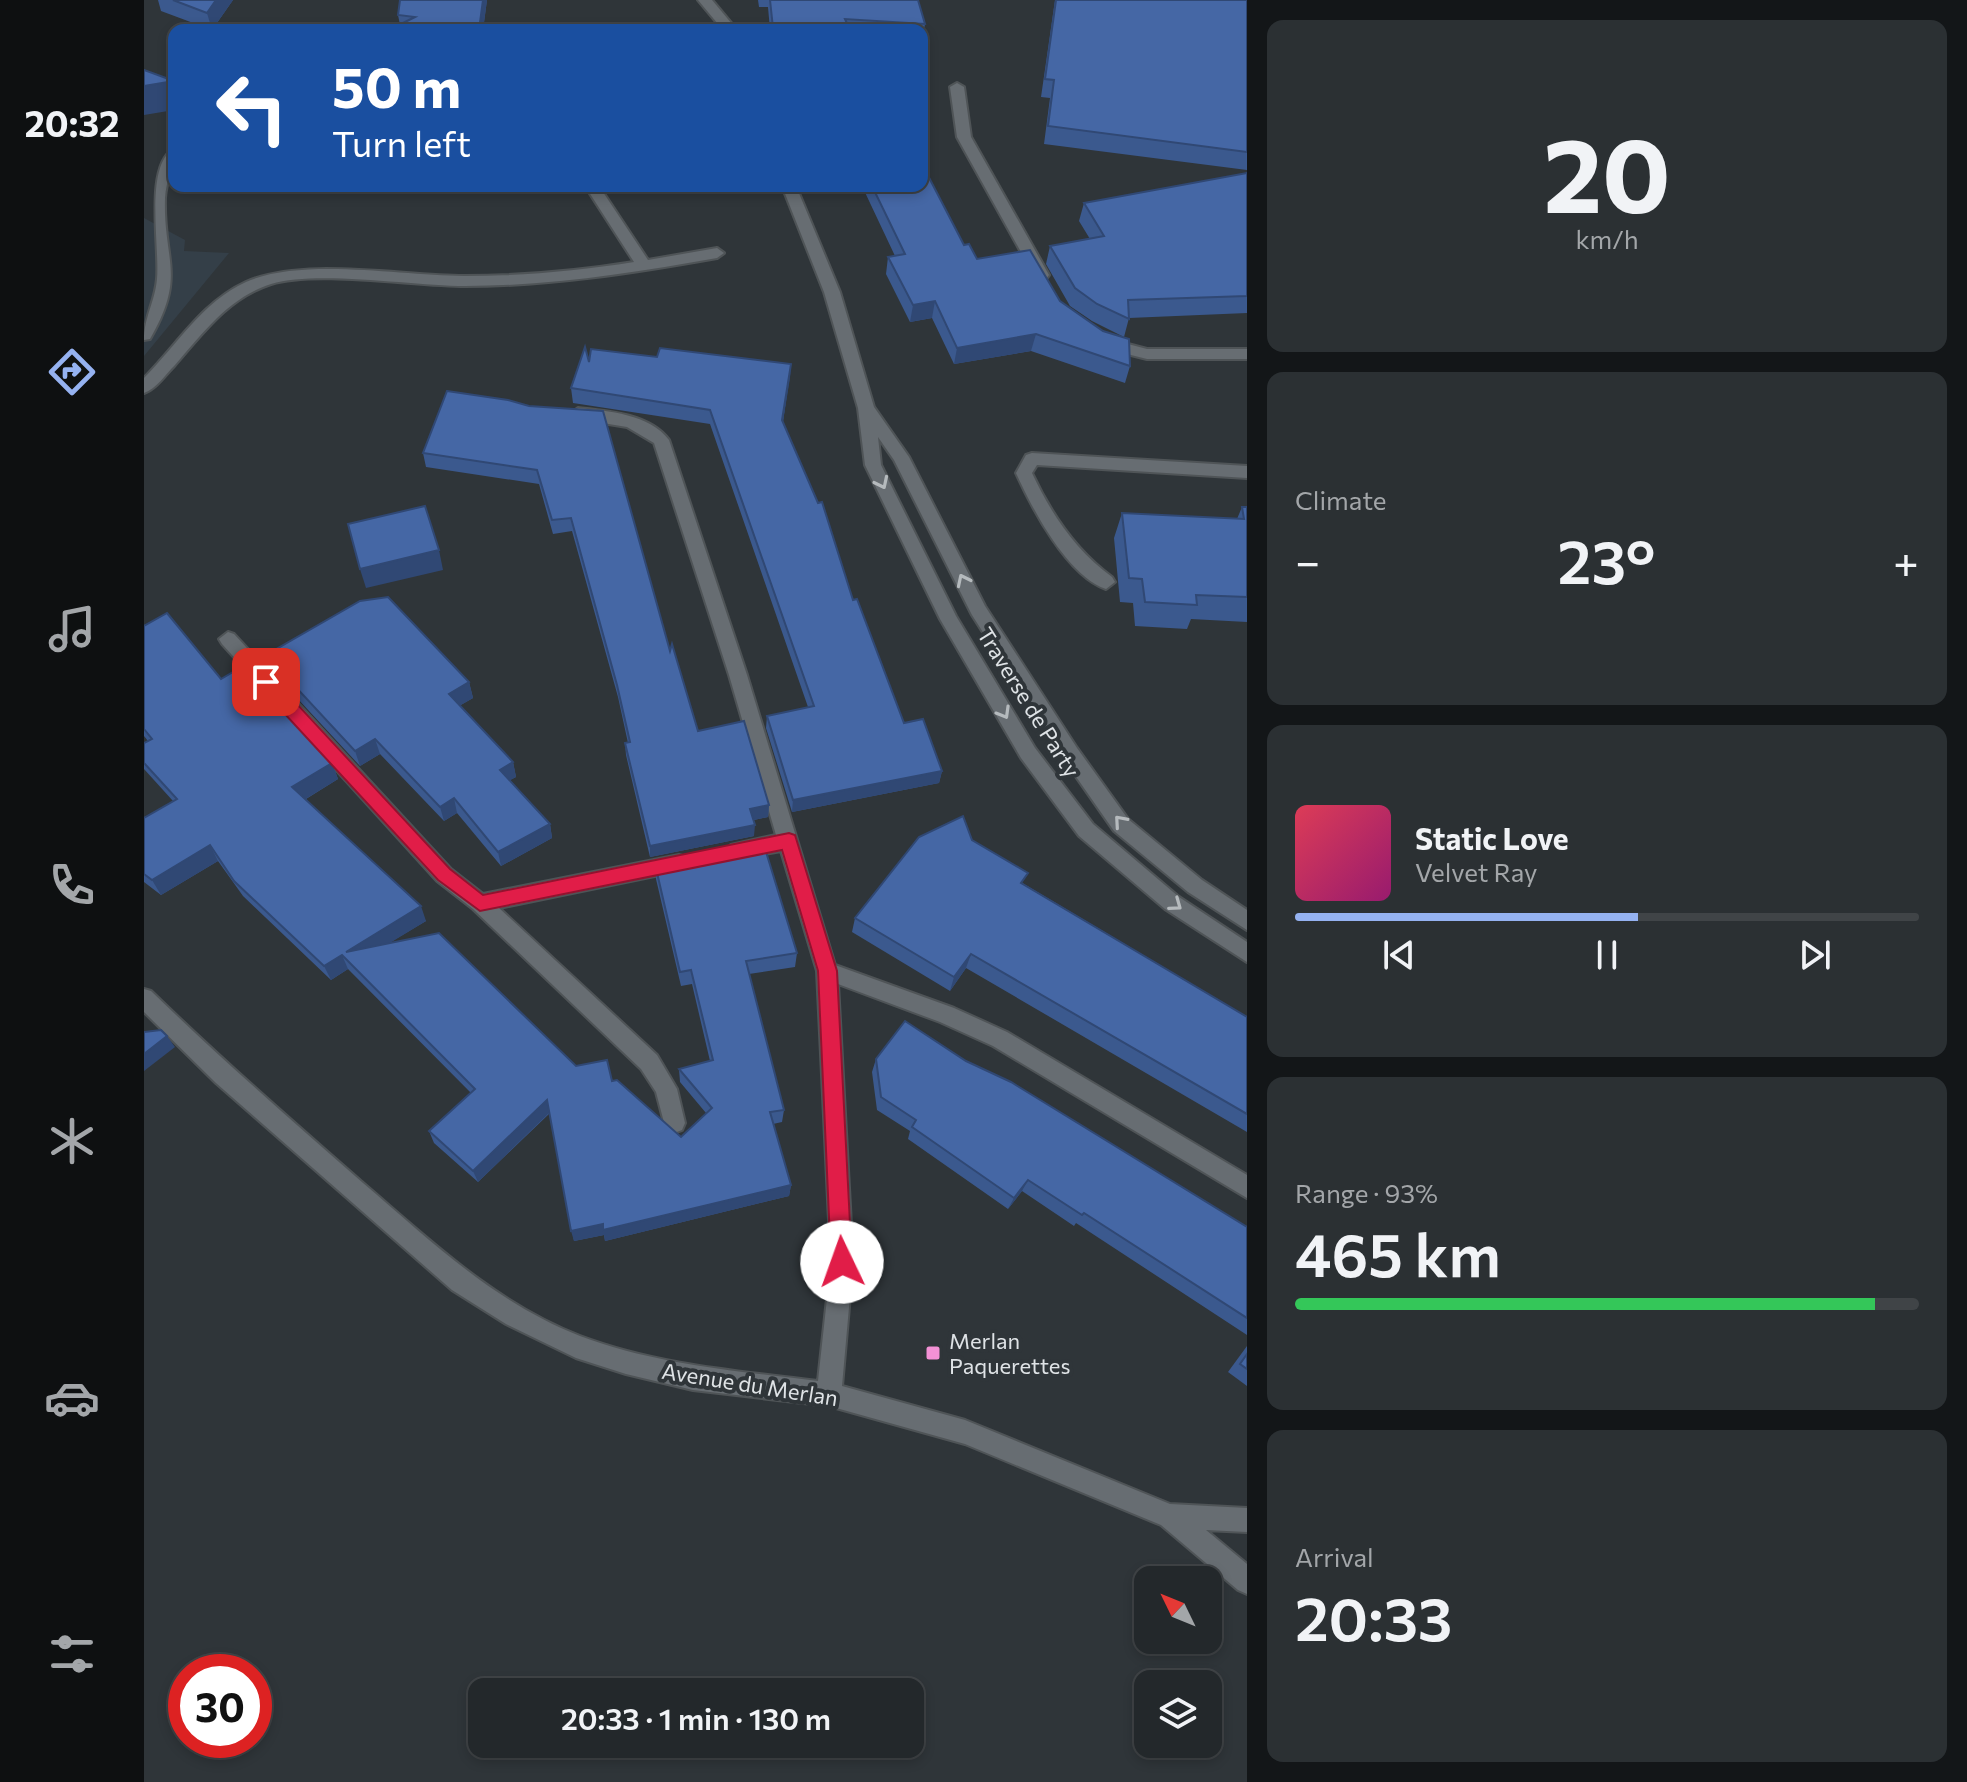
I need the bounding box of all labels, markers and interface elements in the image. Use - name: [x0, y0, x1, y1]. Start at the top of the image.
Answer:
- text: 50 m: [332, 51, 461, 120]
- icon: left: [200, 56, 304, 160]
- text: 20:32: [25, 100, 119, 144]
- text: 20: [1543, 107, 1671, 234]
- text: Turn left: [332, 120, 471, 164]
- text: km/h: [1575, 223, 1639, 254]
- icon: directions: [44, 344, 100, 400]
- one-way arrow: [872, 475, 888, 490]
- text: Climate: [1295, 484, 1387, 515]
- text: 23°: [1558, 523, 1656, 596]
- text: −: [1295, 533, 1320, 587]
- text: +: [1893, 533, 1919, 587]
- one-way arrow: [957, 574, 973, 589]
- icon: music: [44, 601, 100, 657]
- street label: Traverse de Party: [972, 622, 1086, 782]
- pin: [232, 648, 300, 716]
- icon: arrive: [244, 660, 288, 704]
- one-way arrow: [994, 704, 1010, 719]
- one-way arrow: [1115, 816, 1129, 830]
- text: Static Love: [1415, 819, 1569, 856]
- text: Velvet Ray: [1415, 856, 1538, 887]
- icon: phone: [44, 857, 100, 913]
- one-way arrow: [1167, 895, 1182, 909]
- icon: previous: [1377, 933, 1421, 977]
- icon: pause: [1585, 933, 1629, 977]
- icon: next: [1793, 933, 1837, 977]
- icon: climate: [44, 1113, 100, 1169]
- text: Range · 93%: [1295, 1177, 1438, 1208]
- text: 465 km: [1295, 1216, 1501, 1289]
- position arrow: [800, 1220, 884, 1304]
- place label: Merlan Paquerettes: [949, 1327, 1070, 1379]
- marker: Merlan Paquerettes: [924, 1344, 942, 1362]
- street label: Avenue du Merlan: [660, 1357, 840, 1411]
- icon: car: [44, 1370, 100, 1426]
- text: Arrival: [1295, 1541, 1374, 1572]
- north arrow: [1134, 1566, 1222, 1654]
- map controls: [1134, 1566, 1222, 1758]
- text: 20:33: [1295, 1580, 1453, 1653]
- icon: filters: [44, 1626, 100, 1682]
- speed limit sign: 30: [168, 1654, 272, 1758]
- button: layers: [1134, 1670, 1222, 1758]
- text: 20:33 · 1 min · 130 m: [561, 1699, 831, 1736]

